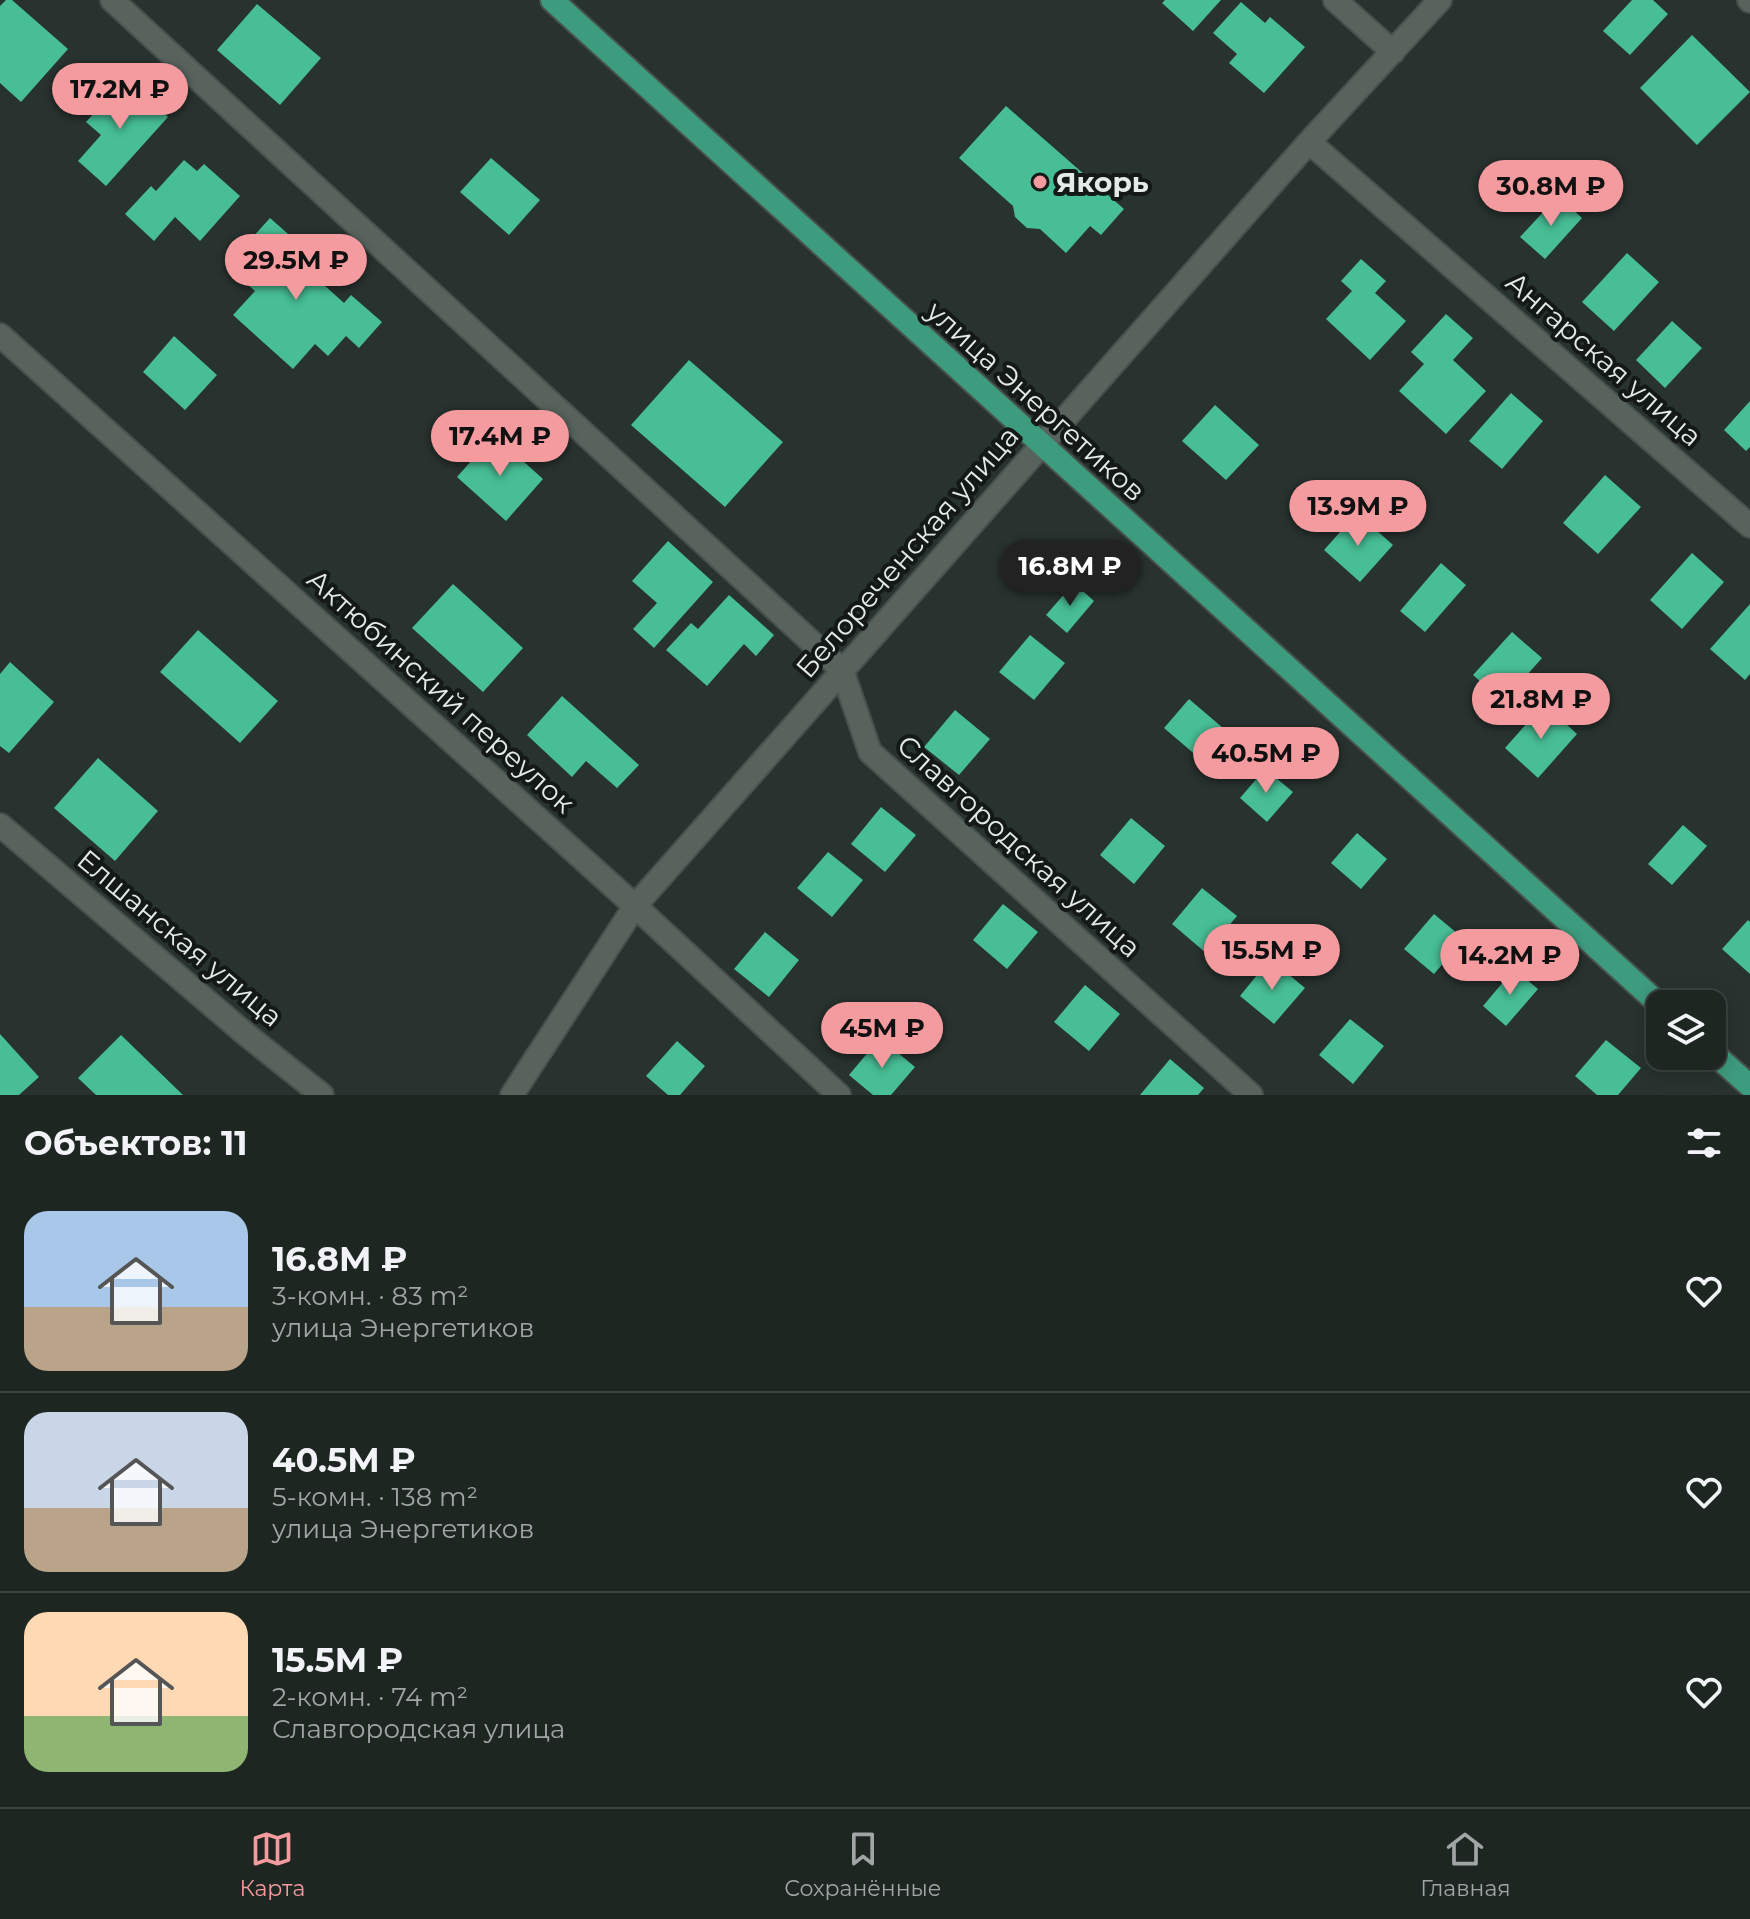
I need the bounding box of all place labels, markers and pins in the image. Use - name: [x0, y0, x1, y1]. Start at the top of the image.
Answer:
- pin: 17.2M ₽: [46, 63, 194, 131]
- pin: 30.8M ₽: [1477, 160, 1625, 228]
- place label: Якорь: [1056, 165, 1149, 199]
- marker: Якорь: [1031, 173, 1049, 191]
- pin: 29.5M ₽: [222, 234, 370, 302]
- pin: 17.4M ₽: [426, 410, 574, 478]
- pin: 13.9M ₽: [1284, 480, 1432, 548]
- pin: 16.8M ₽: [996, 540, 1144, 608]
- pin: 21.8M ₽: [1467, 673, 1615, 741]
- pin: 40.5M ₽: [1192, 727, 1340, 795]
- pin: 15.5M ₽: [1198, 924, 1346, 992]
- pin: 14.2M ₽: [1436, 929, 1584, 997]
- pin: 45M ₽: [826, 1002, 938, 1070]

